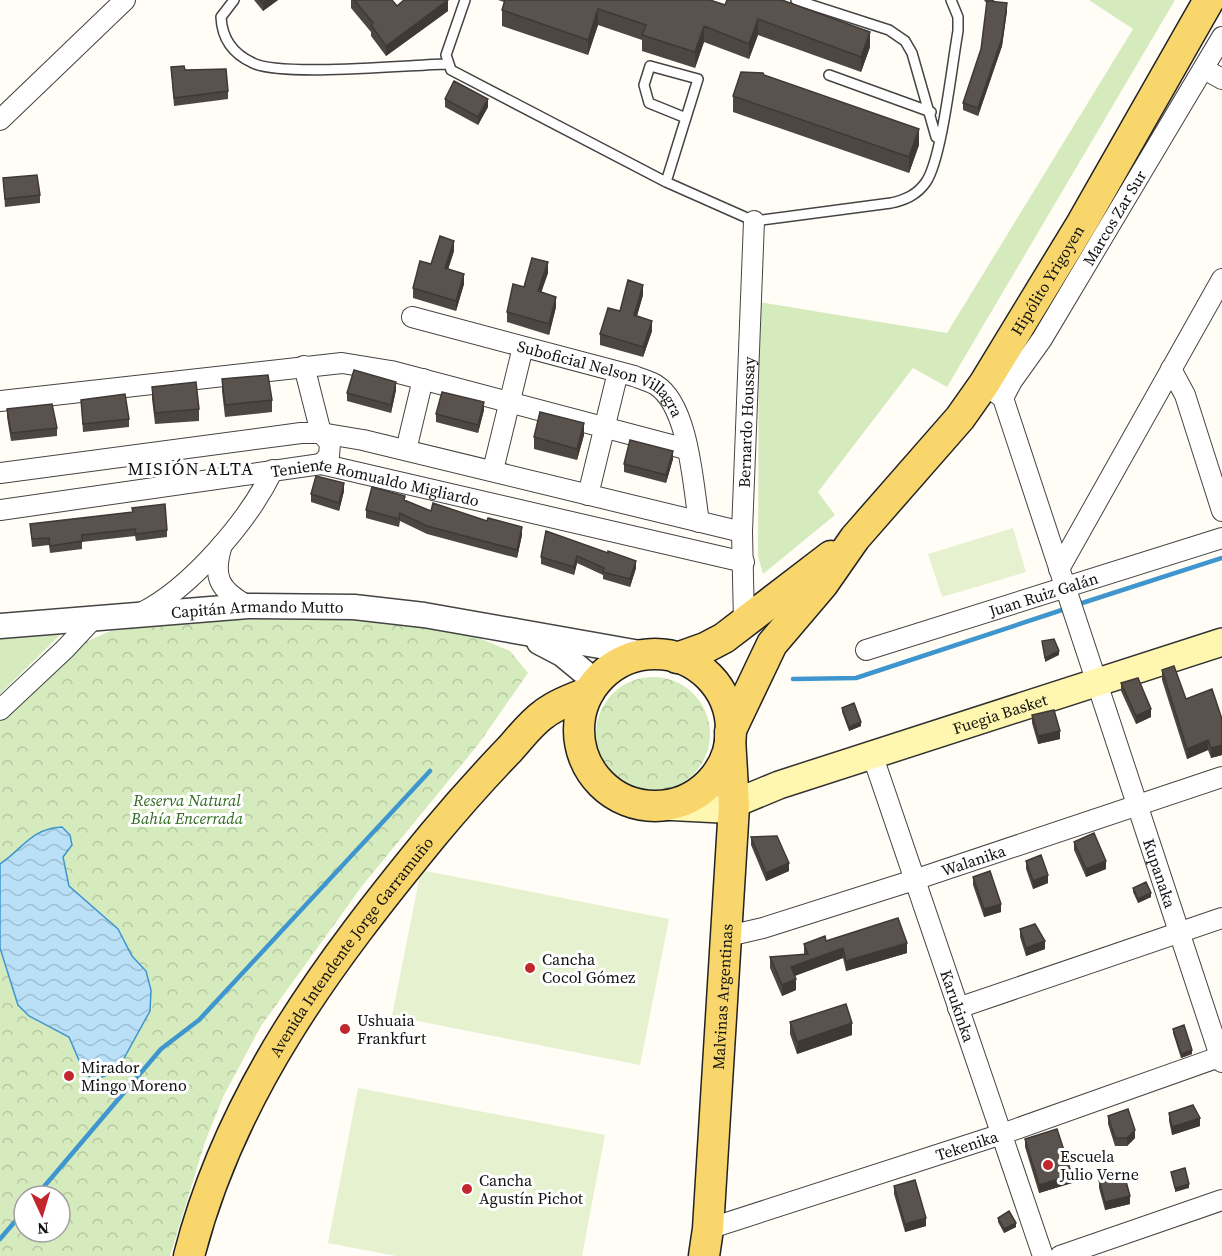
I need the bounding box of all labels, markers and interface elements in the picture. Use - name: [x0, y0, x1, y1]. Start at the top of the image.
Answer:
- street label: Marcos Zar Sur: [1077, 166, 1151, 270]
- street label: Hipólito Yrigoyen: [1005, 221, 1089, 339]
- street label: Suboficial Nelson Villagra: [515, 334, 689, 421]
- street label: Bernardo Houssay: [733, 355, 760, 488]
- street label: Teniente Romualdo Migliardo: [269, 453, 482, 511]
- district label: MISIÓN ALTA: [127, 456, 255, 481]
- street label: Juan Ruiz Galán: [985, 567, 1101, 622]
- street label: Capitán Armando Mutto: [170, 595, 344, 623]
- street label: Fuegia Basket: [950, 688, 1051, 739]
- park label: Reserva Natural Bahía Encerrada: [130, 789, 244, 829]
- street label: Avenida Intendente Jorge Garramuño: [264, 832, 438, 1061]
- street label: Kupanaka: [1138, 836, 1182, 912]
- street label: Walanika: [938, 839, 1009, 881]
- street label: Malvinas Argentinas: [707, 923, 738, 1070]
- place label: Cancha Cocol Gómez: [542, 948, 635, 988]
- marker: Cancha Cocol Gómez: [523, 961, 537, 975]
- street label: Karukinka: [935, 967, 981, 1046]
- place label: Ushuaia Frankfurt: [357, 1009, 427, 1049]
- marker: Ushuaia Frankfurt: [338, 1022, 352, 1036]
- place label: Mirador Mingo Moreno: [81, 1056, 187, 1096]
- marker: Mirador Mingo Moreno: [62, 1069, 76, 1083]
- street label: Tekenika: [933, 1125, 1002, 1166]
- place label: Escuela Julio Verne: [1059, 1145, 1139, 1185]
- marker: Escuela Julio Verne: [1041, 1158, 1055, 1172]
- place label: Cancha Agustín Pichot: [479, 1169, 584, 1209]
- marker: Cancha Agustín Pichot: [460, 1182, 474, 1196]
- north arrow: [12, 1184, 72, 1244]
- text: N: [36, 1218, 50, 1240]

